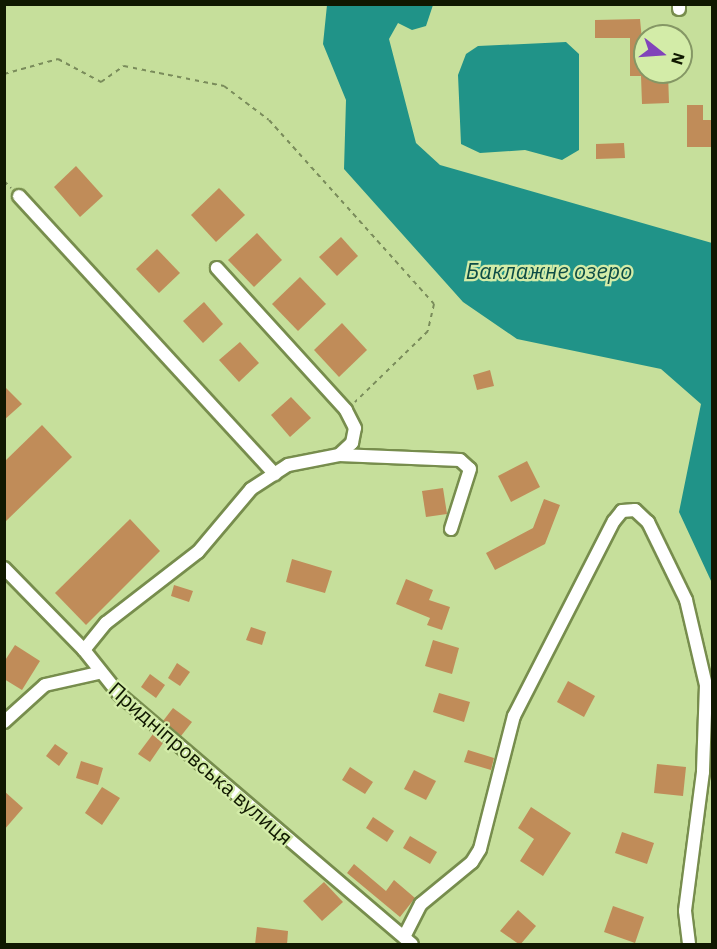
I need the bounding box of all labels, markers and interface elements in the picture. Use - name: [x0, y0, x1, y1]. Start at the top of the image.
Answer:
- north arrow: [633, 24, 693, 84]
- text: N: [667, 50, 690, 67]
- water label: Баклажне озеро: [466, 258, 632, 284]
- street label: Придніпровська вулиця: [104, 676, 298, 850]

